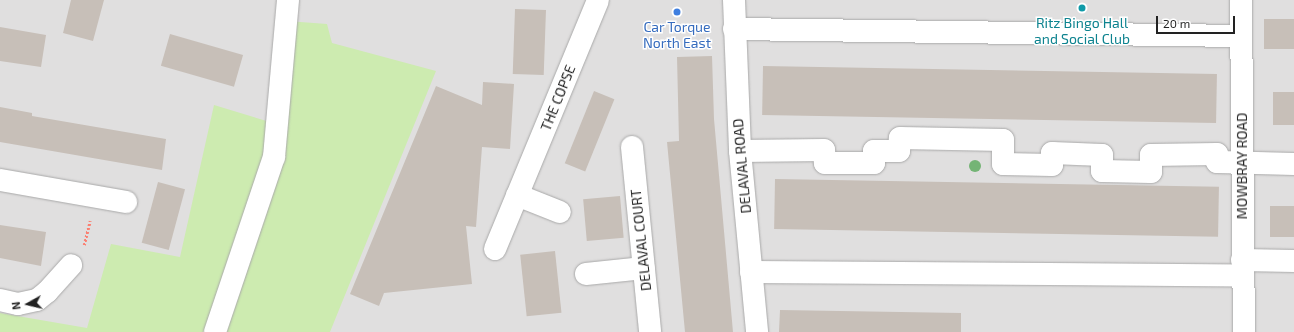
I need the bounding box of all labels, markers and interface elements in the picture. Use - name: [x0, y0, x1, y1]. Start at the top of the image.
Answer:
- marker: Ritz Bingo Hall and Social Club: [1077, 3, 1087, 13]
- marker: Car Torque North East: [672, 7, 682, 17]
- scale bar: [1158, 8, 1237, 34]
- place label: Ritz Bingo Hall and Social Club: [1034, 15, 1130, 48]
- text: 20 m: [1163, 16, 1190, 30]
- place label: Car Torque North East: [643, 19, 711, 52]
- street label: THE COPSE: [537, 63, 579, 133]
- street label: MOWBRAY ROAD: [1234, 112, 1250, 220]
- street label: DELAVAL ROAD: [729, 118, 755, 214]
- street label: DELAVAL COURT: [627, 188, 655, 292]
- north arrow: [8, 284, 48, 324]
- text: N: [9, 301, 23, 311]

